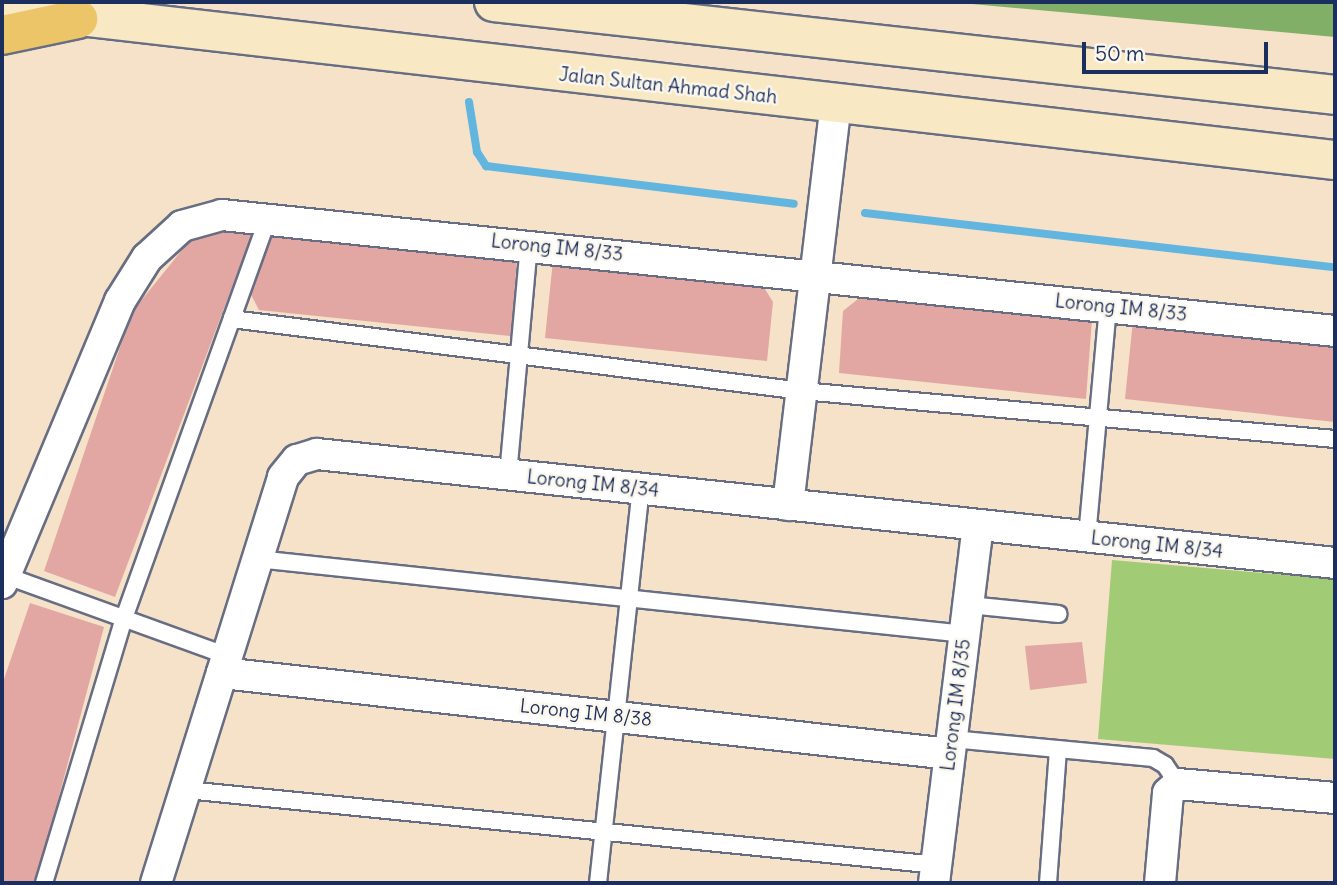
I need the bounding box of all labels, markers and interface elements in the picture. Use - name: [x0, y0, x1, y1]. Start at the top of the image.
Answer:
- scale bar: [1085, 28, 1270, 72]
- text: 50 m: [1095, 40, 1144, 67]
- street label: Jalan Sultan Ahmad Shah: [558, 63, 778, 109]
- street label: Lorong IM 8/33: [490, 230, 624, 266]
- street label: Lorong IM 8/33: [1054, 290, 1188, 326]
- street label: Lorong IM 8/34: [526, 466, 660, 502]
- street label: Lorong IM 8/34: [1090, 527, 1224, 563]
- street label: Lorong IM 8/35: [937, 638, 975, 772]
- street label: Lorong IM 8/38: [519, 695, 653, 731]

